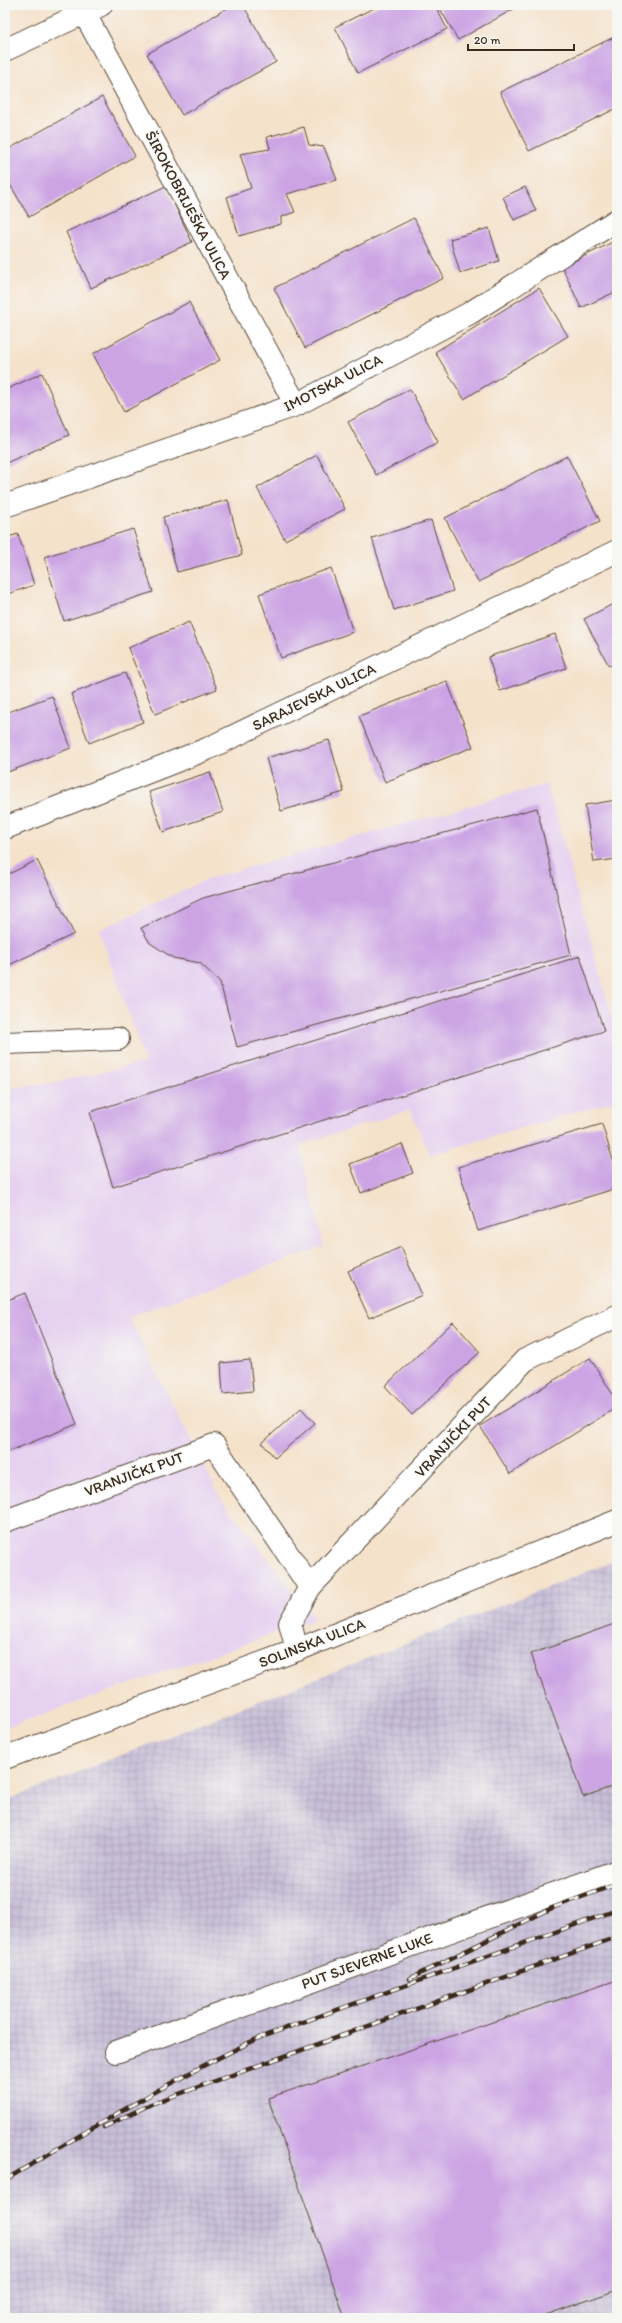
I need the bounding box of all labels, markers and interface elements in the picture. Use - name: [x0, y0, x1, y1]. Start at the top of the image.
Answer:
- scale bar: [468, 26, 574, 52]
- text: 20 m: [474, 33, 501, 47]
- street label: ŠIROKOBRIJEŠKA ULICA: [141, 128, 235, 283]
- street label: IMOTSKA ULICA: [281, 350, 386, 416]
- street label: SARAJEVSKA ULICA: [249, 659, 379, 735]
- street label: VRANJIČKI PUT: [411, 1392, 496, 1481]
- street label: VRANJIČKI PUT: [82, 1448, 187, 1500]
- street label: SOLINSKA ULICA: [256, 1614, 368, 1672]
- street label: PUT SJEVERNE LUKE: [299, 1929, 435, 1993]

